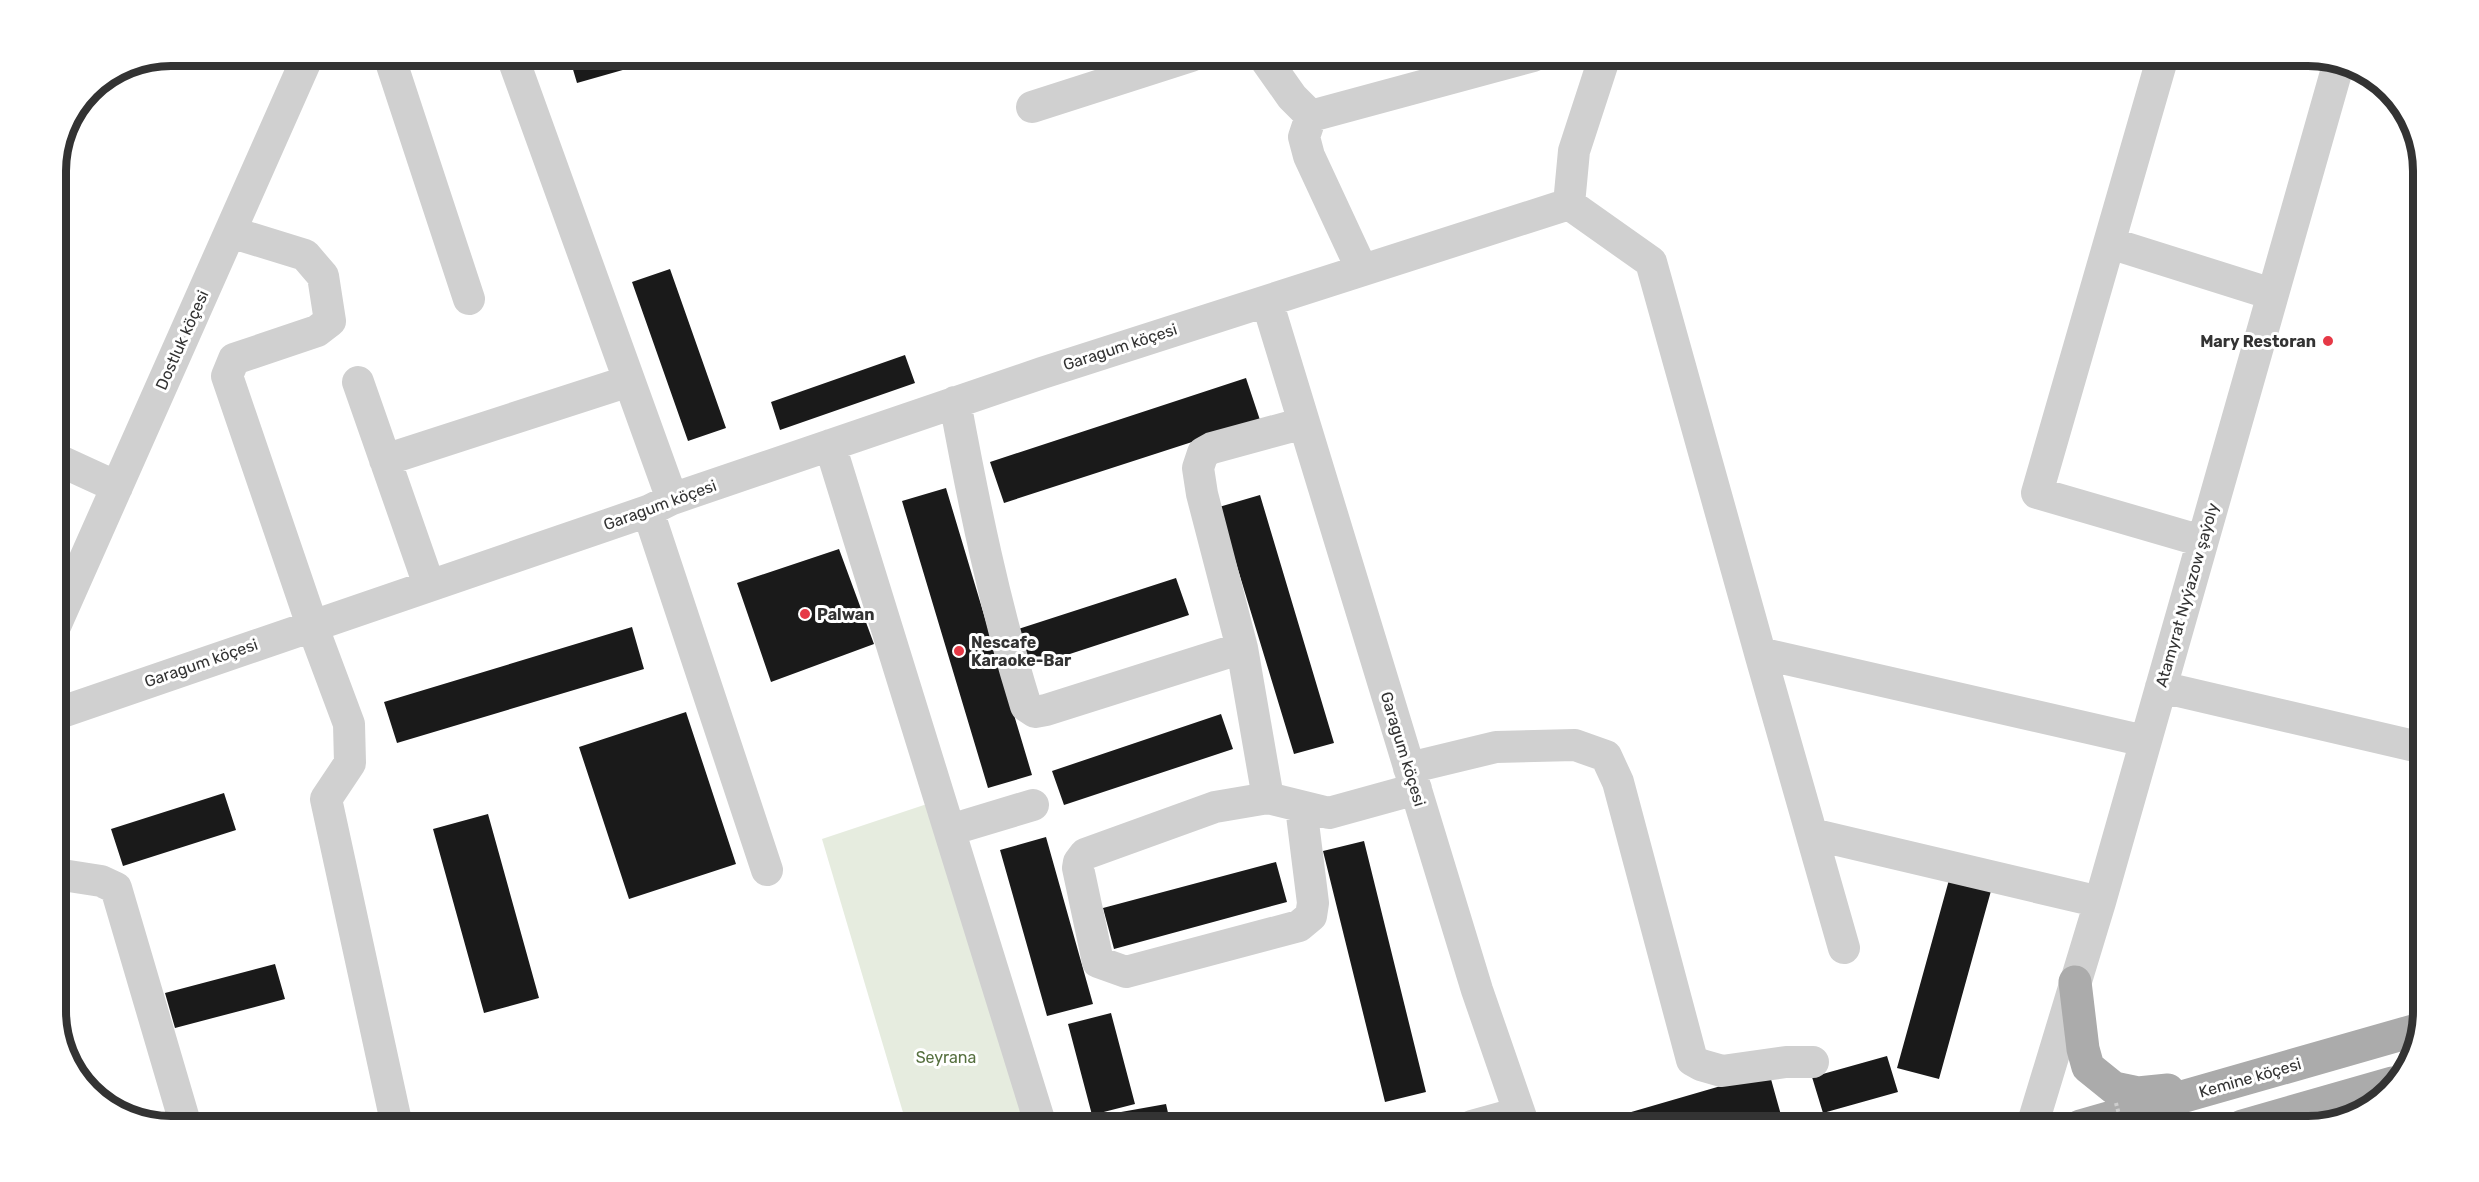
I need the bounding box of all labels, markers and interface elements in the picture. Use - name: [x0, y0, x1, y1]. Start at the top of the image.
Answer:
- street label: Dostluk köçesi: [152, 287, 212, 393]
- street label: Garagum köçesi: [1061, 320, 1179, 374]
- place label: Mary Restoran: [2200, 332, 2316, 351]
- marker: Mary Restoran: [2321, 334, 2335, 348]
- street label: Garagum köçesi: [601, 476, 719, 534]
- street label: Atamyrat Nyýazow şaýoly: [2152, 500, 2223, 689]
- place label: Palwan: [817, 605, 875, 624]
- marker: Palwan: [798, 607, 812, 621]
- place label: Nescafe Karaoke-Bar: [971, 633, 1072, 670]
- street label: Garagum köçesi: [142, 635, 260, 691]
- marker: Nescafe Karaoke-Bar: [952, 644, 966, 658]
- street label: Garagum köçesi: [1377, 689, 1429, 809]
- park label: Seyrana: [916, 1048, 976, 1067]
- street label: Kemine köçesi: [2197, 1054, 2303, 1102]

